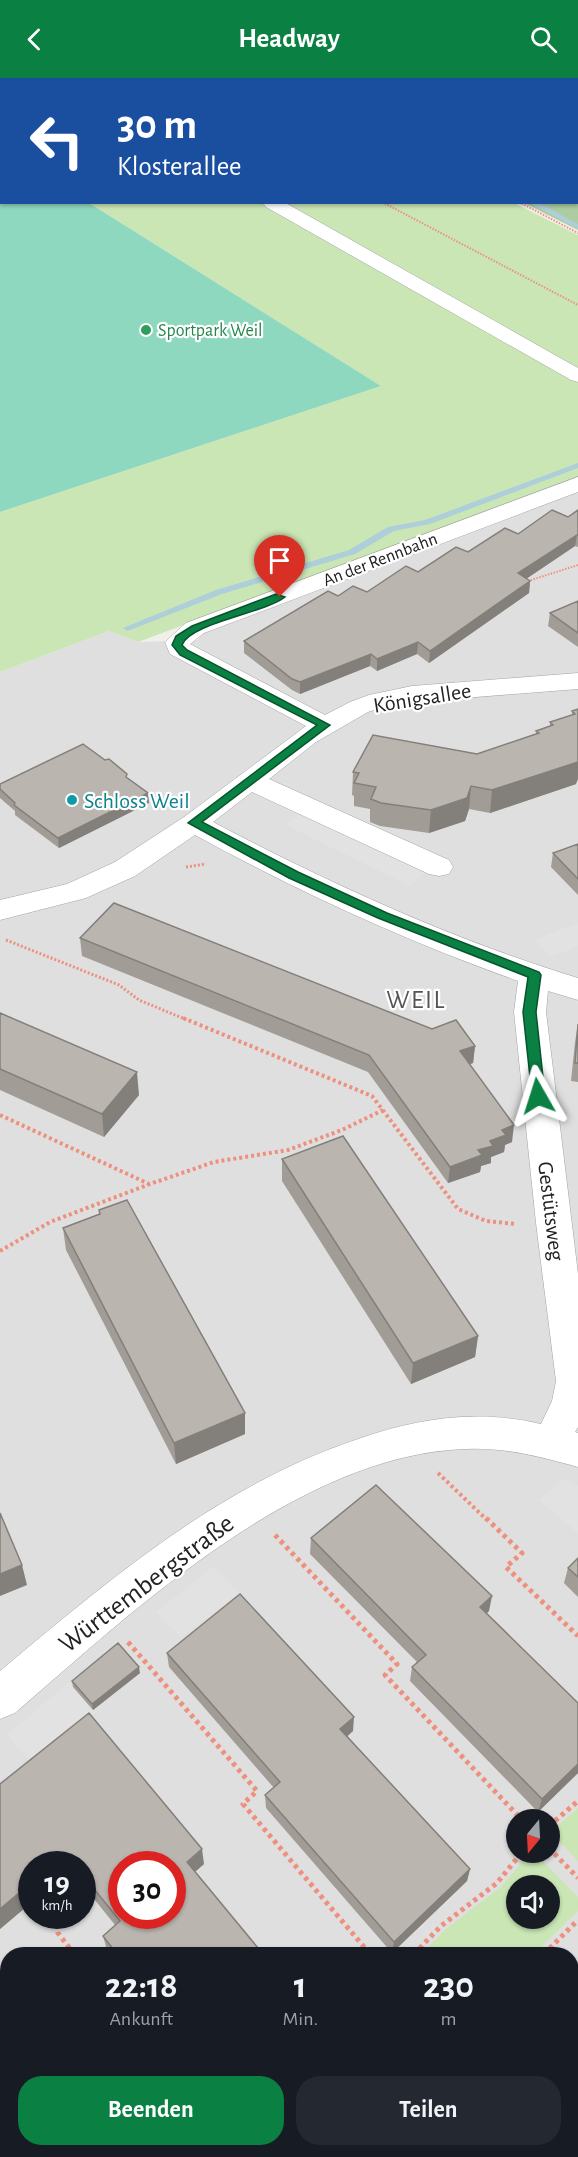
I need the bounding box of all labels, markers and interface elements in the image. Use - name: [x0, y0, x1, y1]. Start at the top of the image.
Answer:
- icon: back: [18, 23, 51, 56]
- icon: search: [527, 23, 560, 56]
- text: Headway: [238, 25, 340, 52]
- icon: left: [18, 102, 96, 180]
- text: 30 m: [117, 104, 197, 146]
- text: Klosterallee: [117, 153, 242, 180]
- place label: Sportpark Weil: [158, 322, 263, 340]
- marker: Sportpark Weil: [139, 323, 153, 337]
- street label: An der Rennbahn: [321, 530, 440, 590]
- pin: [254, 535, 305, 597]
- icon: arrive: [263, 544, 296, 577]
- street label: Königsallee: [372, 679, 473, 717]
- place label: Schloss Weil: [84, 790, 190, 812]
- marker: Schloss Weil: [65, 793, 79, 807]
- district label: WEIL: [386, 987, 446, 1013]
- position arrow: [506, 1064, 570, 1128]
- street label: Gestütsweg: [534, 1160, 568, 1262]
- street label: Württembergstraße: [54, 1509, 239, 1658]
- north arrow: [506, 1809, 560, 1863]
- map controls: [506, 1809, 560, 1929]
- speed limit sign: 30: [108, 1851, 186, 1929]
- text: 19: [44, 1868, 70, 1898]
- button: sound: [506, 1875, 560, 1929]
- text: km/h: [42, 1898, 72, 1913]
- text: 22:18: [105, 1968, 178, 2004]
- text: 1: [294, 1968, 307, 2004]
- text: 230: [423, 1968, 474, 2004]
- text: Ankunft: [110, 2009, 173, 2029]
- text: Min.: [283, 2009, 318, 2029]
- text: m: [441, 2009, 457, 2029]
- button: Beenden: [18, 2076, 284, 2145]
- button: Teilen: [296, 2076, 561, 2145]

